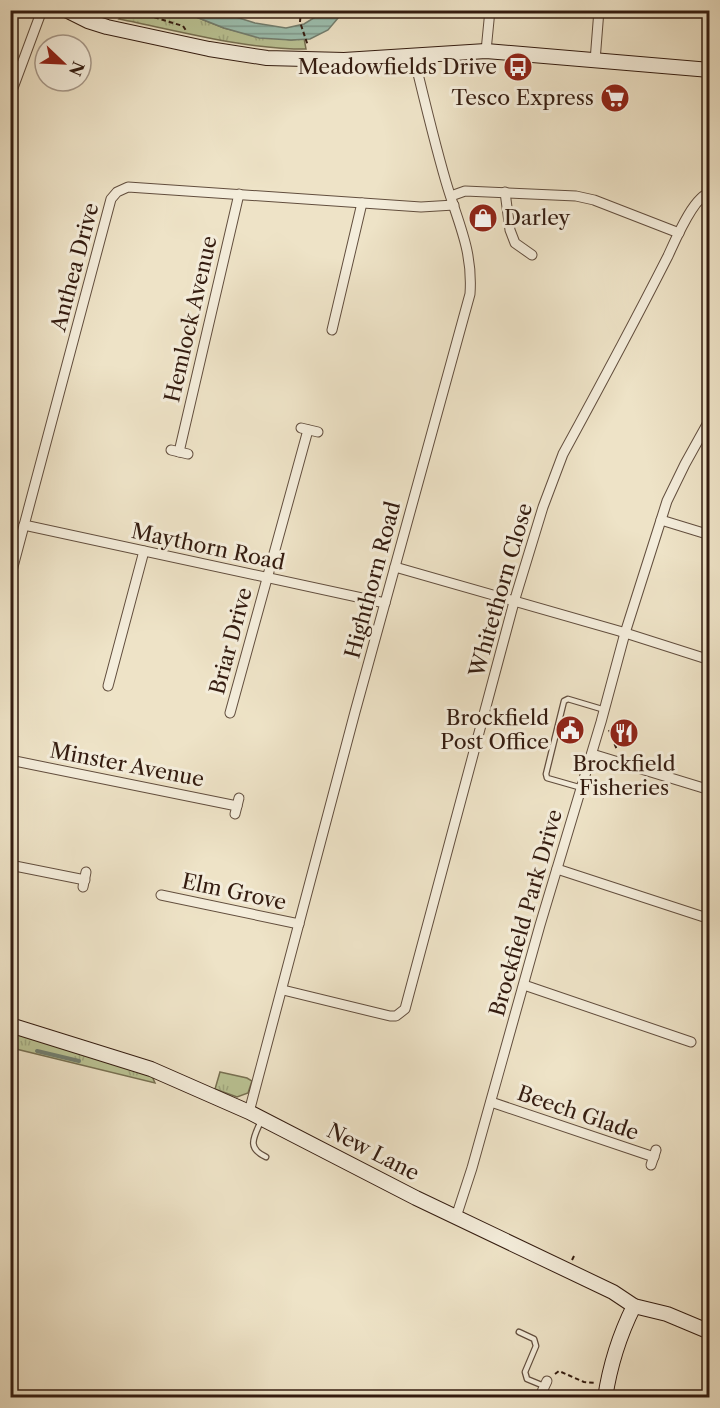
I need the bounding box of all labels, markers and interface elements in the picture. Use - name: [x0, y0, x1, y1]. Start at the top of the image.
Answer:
- north arrow: [33, 33, 93, 93]
- bus stop icon: Meadowfields Drive: [502, 51, 534, 83]
- place label: Meadowfields Drive: [298, 54, 497, 79]
- text: N: [65, 59, 89, 79]
- supermarket icon: Tesco Express: [599, 82, 631, 114]
- place label: Tesco Express: [452, 85, 594, 110]
- street label: Anthea Drive: [45, 200, 104, 335]
- shop icon: Darley: [467, 202, 499, 234]
- place label: Darley: [504, 205, 570, 230]
- street label: Hemlock Avenue: [159, 233, 222, 405]
- street label: Highthorn Road: [340, 498, 406, 661]
- street label: Whitethorn Close: [463, 500, 537, 681]
- street label: Maythorn Road: [129, 518, 287, 575]
- street label: Briar Drive: [204, 585, 257, 697]
- place label: Brockfield Post Office: [440, 705, 549, 754]
- public building icon: Brockfield Post Office: [554, 714, 586, 746]
- restaurant icon: Brockfield Fisheries: [608, 717, 640, 749]
- street label: Minster Avenue: [48, 737, 206, 792]
- place label: Brockfield Fisheries: [572, 751, 676, 800]
- street label: Brockfield Park Drive: [484, 806, 567, 1019]
- street label: Elm Grove: [180, 868, 289, 915]
- street label: Beech Glade: [514, 1080, 642, 1145]
- street label: New Lane: [323, 1118, 424, 1185]

